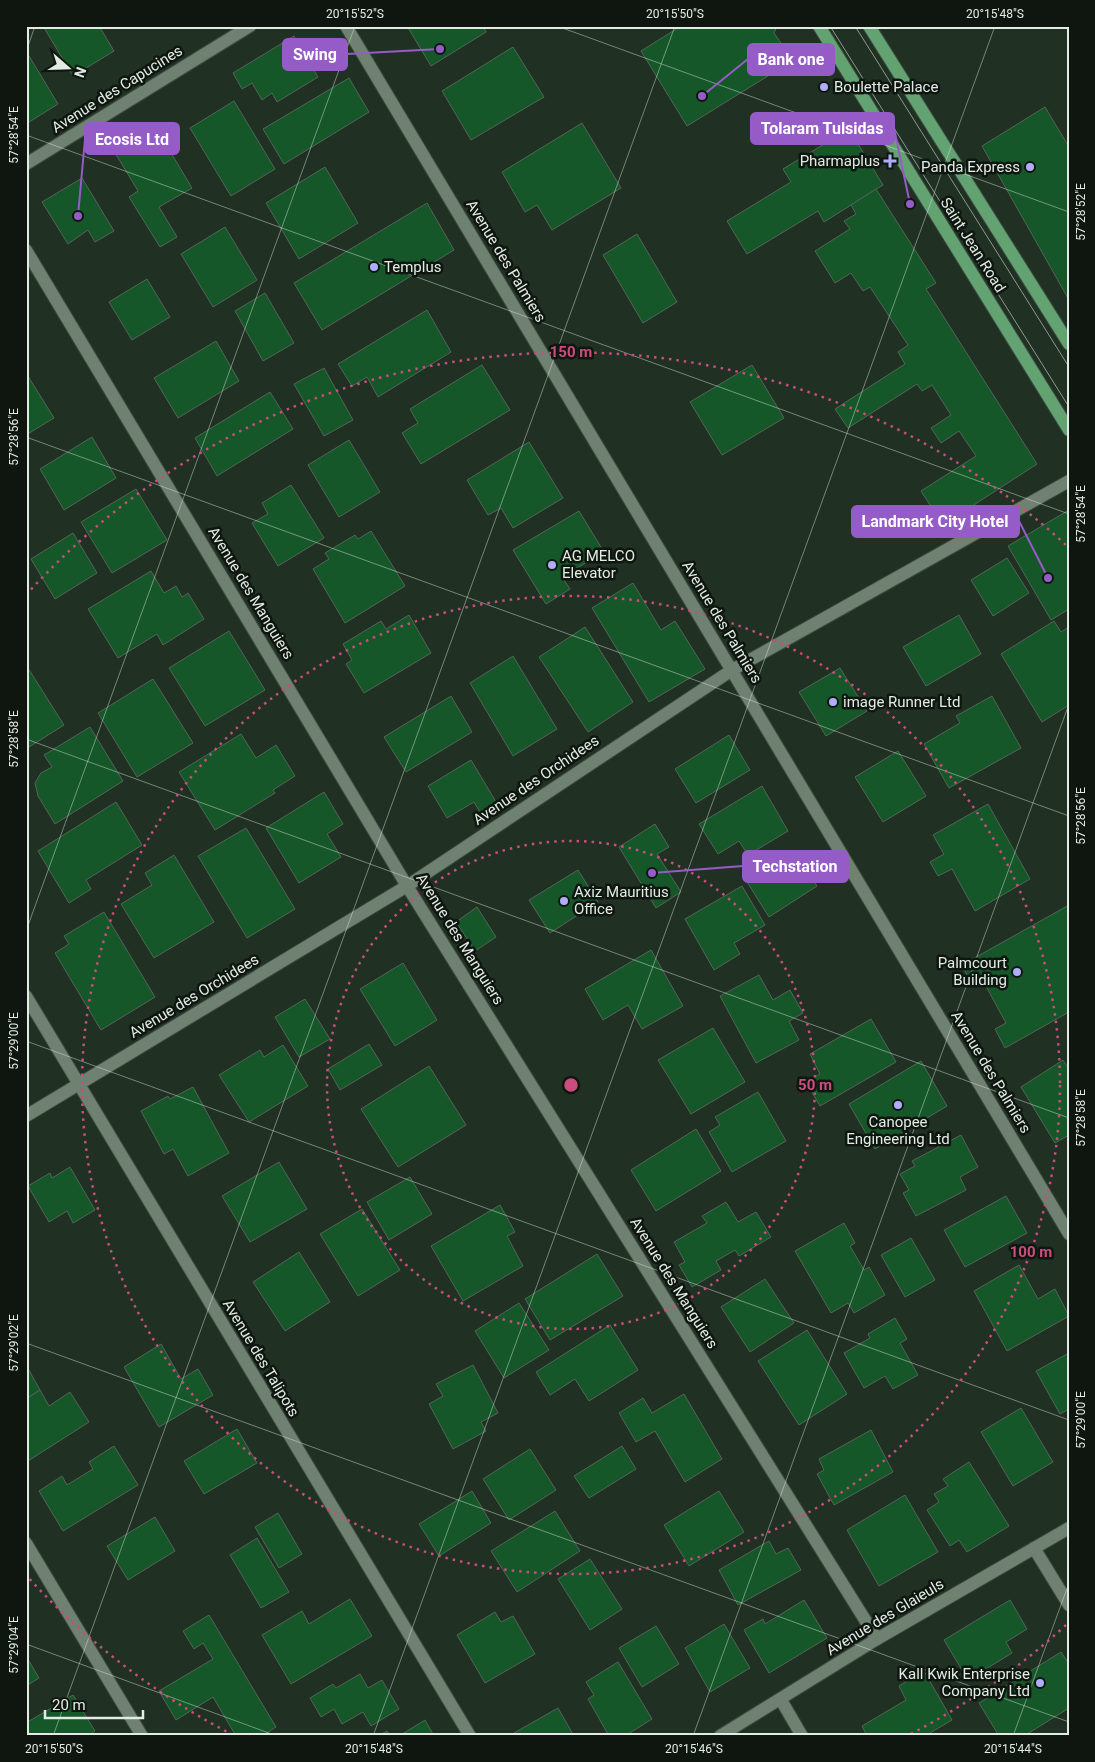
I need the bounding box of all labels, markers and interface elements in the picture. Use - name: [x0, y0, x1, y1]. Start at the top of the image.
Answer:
- text: 20°15'52"S: [326, 7, 384, 21]
- text: 20°15'50"S: [646, 7, 704, 21]
- text: 20°15'48"S: [966, 7, 1024, 21]
- callout: Swing: [283, 39, 347, 70]
- street label: Avenue des Capucines: [48, 41, 186, 137]
- north arrow: [42, 42, 92, 92]
- callout: Bank one: [748, 44, 834, 75]
- text: Swing: [293, 45, 337, 64]
- text: Bank one: [758, 50, 825, 69]
- text: N: [71, 65, 89, 80]
- place label: Boulette Palace: [834, 78, 938, 96]
- marker: Boulette Palace: [818, 81, 830, 93]
- text: 57°28'54"E: [7, 106, 21, 164]
- callout: Tolaram Tulsidas: [751, 113, 894, 144]
- text: Tolaram Tulsidas: [761, 119, 883, 138]
- callout: Ecosis Ltd: [85, 123, 179, 154]
- text: Ecosis Ltd: [95, 130, 169, 149]
- place label: Pharmaplus: [800, 152, 880, 170]
- marker: Pharmaplus: [884, 155, 896, 167]
- place label: Panda Express: [921, 158, 1020, 176]
- marker: Panda Express: [1024, 161, 1036, 173]
- text: 57°28'52"E: [1074, 183, 1088, 241]
- street label: Saint Jean Road: [937, 194, 1009, 296]
- street label: Avenue des Palmiers: [462, 197, 550, 325]
- place label: Templus: [384, 258, 441, 276]
- marker: Templus: [368, 261, 380, 273]
- text: 150 m: [550, 343, 592, 361]
- text: 57°28'56"E: [7, 408, 21, 466]
- text: 57°28'54"E: [1074, 485, 1088, 543]
- callout: Landmark City Hotel: [852, 506, 1019, 537]
- text: Landmark City Hotel: [862, 512, 1008, 531]
- street label: Avenue des Manguiers: [204, 524, 298, 662]
- place label: AG MELCO Elevator: [562, 547, 635, 582]
- street label: Avenue des Palmiers: [678, 558, 766, 686]
- marker: AG MELCO Elevator: [546, 559, 558, 571]
- place label: image Runner Ltd: [843, 693, 960, 711]
- marker: image Runner Ltd: [827, 696, 839, 708]
- text: 57°28'58"E: [7, 710, 21, 768]
- street label: Avenue des Orchidees: [470, 731, 602, 829]
- text: 57°28'56"E: [1074, 787, 1088, 845]
- callout: Techstation: [743, 851, 848, 882]
- text: Techstation: [753, 857, 838, 876]
- street label: Avenue des Manguiers: [412, 870, 508, 1008]
- place label: Axiz Mauritius Office: [574, 883, 669, 918]
- marker: Axiz Mauritius Office: [558, 895, 570, 907]
- street label: Avenue des Orchidees: [126, 950, 262, 1042]
- place label: Palmcourt Building: [938, 954, 1007, 989]
- marker: Palmcourt Building: [1011, 966, 1023, 978]
- street label: Avenue des Palmiers: [947, 1008, 1035, 1136]
- text: 57°29'00"E: [7, 1012, 21, 1070]
- centre of rings: [562, 1076, 580, 1094]
- text: 50 m: [798, 1076, 832, 1094]
- text: 57°28'58"E: [1074, 1089, 1088, 1147]
- marker: Canopee Engineering Ltd: [892, 1099, 904, 1111]
- place label: Canopee Engineering Ltd: [846, 1113, 950, 1148]
- street label: Avenue des Manguiers: [626, 1214, 722, 1352]
- text: 100 m: [1010, 1243, 1052, 1261]
- street label: Avenue des Talipots: [219, 1296, 303, 1420]
- text: 57°29'02"E: [7, 1314, 21, 1372]
- text: 57°29'00"E: [1074, 1391, 1088, 1449]
- street label: Avenue des Glaieuls: [823, 1575, 947, 1659]
- text: 57°29'04"E: [7, 1616, 21, 1674]
- place label: Kall Kwik Enterprise Company Ltd: [899, 1665, 1030, 1700]
- marker: Kall Kwik Enterprise Company Ltd: [1034, 1677, 1046, 1689]
- scale bar: [45, 1687, 142, 1719]
- text: 20 m: [52, 1696, 86, 1714]
- text: 20°15'50"S: [25, 1742, 83, 1756]
- text: 20°15'48"S: [345, 1742, 403, 1756]
- text: 20°15'46"S: [665, 1742, 723, 1756]
- text: 20°15'44"S: [984, 1742, 1042, 1756]

